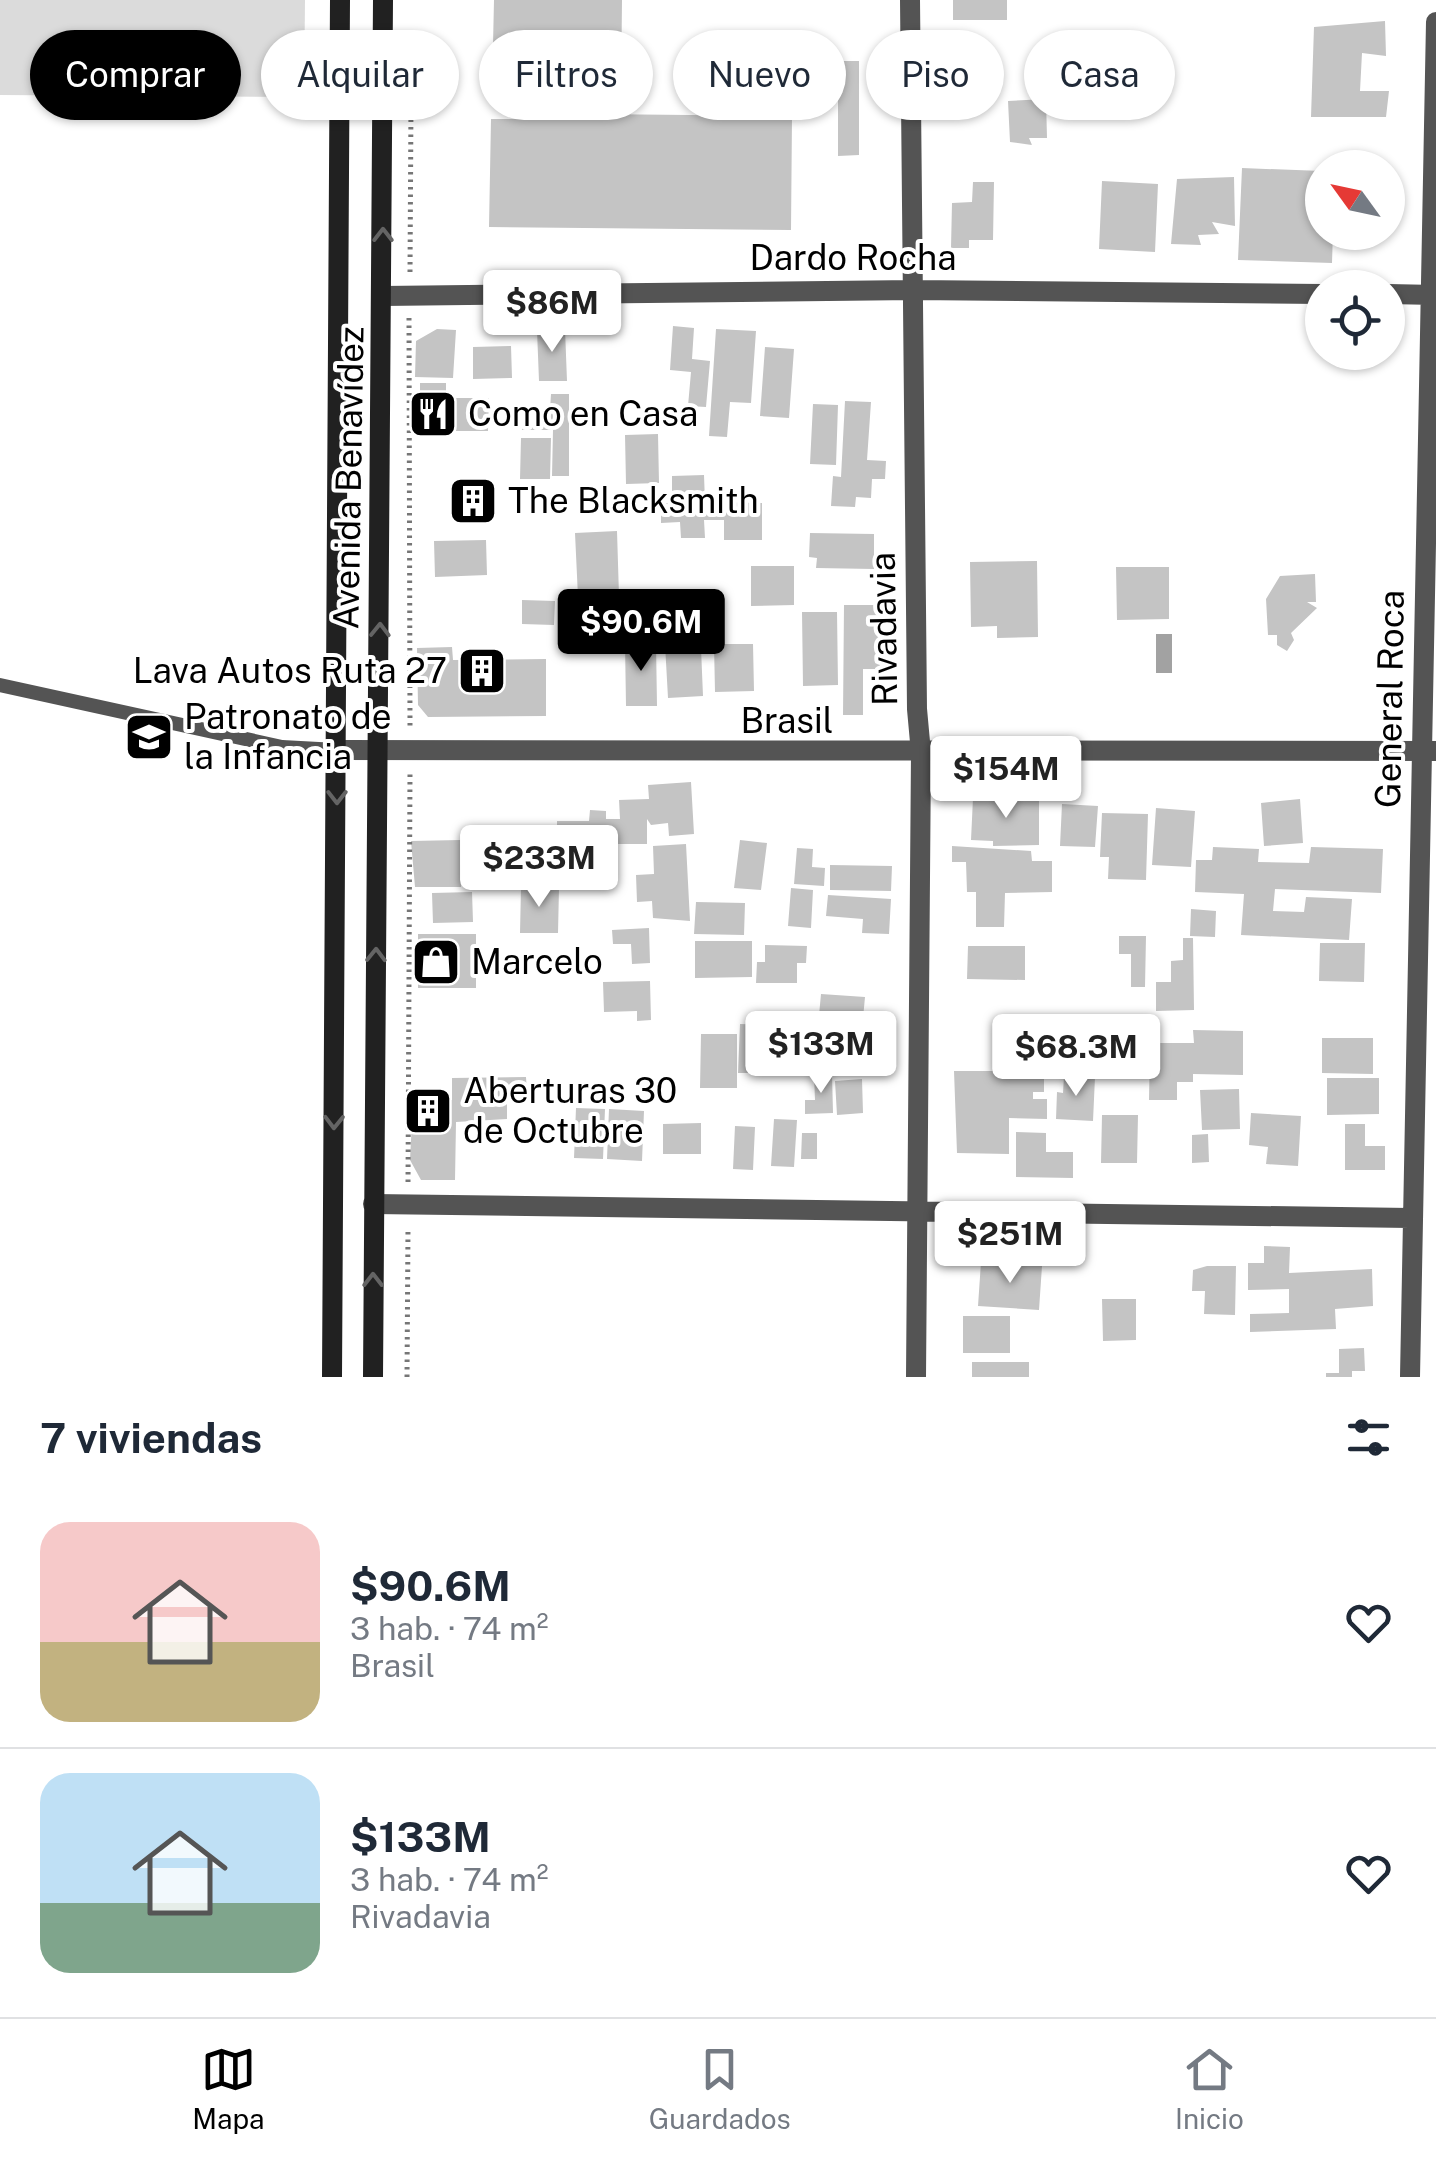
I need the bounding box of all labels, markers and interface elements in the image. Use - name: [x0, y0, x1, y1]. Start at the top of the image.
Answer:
- chip: Comprar: [30, 30, 241, 120]
- chip: Alquilar: [261, 30, 459, 120]
- chip: Filtros: [479, 30, 653, 120]
- chip: Nuevo: [673, 30, 846, 120]
- chip: Piso: [866, 30, 1004, 120]
- chip: Casa: [1024, 30, 1175, 120]
- north arrow: [1305, 150, 1405, 250]
- map controls: [1305, 150, 1405, 370]
- one-way arrow: [372, 226, 394, 242]
- street label: Dardo Rocha: [749, 237, 957, 278]
- pin: $86M: [493, 270, 611, 355]
- button: locate: [1305, 270, 1405, 370]
- text: $86M: [505, 284, 599, 321]
- street label: Avenida Benavídez: [325, 326, 372, 630]
- restaurant icon: Como en Casa: [407, 388, 459, 440]
- place label: Como en Casa: [468, 393, 698, 434]
- building icon: The Blacksmith: [447, 475, 499, 527]
- place label: The Blacksmith: [508, 480, 759, 521]
- street label: Rivadavia: [862, 552, 905, 706]
- pin: $90.6M: [560, 589, 722, 674]
- street label: General Roca: [1367, 590, 1412, 808]
- text: $90.6M: [580, 603, 702, 640]
- one-way arrow: [369, 621, 391, 636]
- building icon: Lava Autos Ruta 27: [456, 645, 508, 697]
- place label: Lava Autos Ruta 27: [133, 650, 447, 691]
- place label: Patronato de la Infancia: [184, 696, 392, 777]
- street label: Brasil: [741, 700, 833, 741]
- school or university icon: Patronato de la Infancia: [123, 711, 175, 763]
- pin: $154M: [936, 736, 1076, 821]
- text: $154M: [952, 750, 1060, 787]
- one-way arrow: [326, 790, 348, 806]
- pin: $233M: [469, 825, 609, 910]
- text: $233M: [482, 839, 596, 876]
- shop icon: Marcelo: [410, 936, 462, 988]
- place label: Marcelo: [471, 941, 603, 982]
- one-way arrow: [365, 946, 387, 962]
- pin: $133M: [751, 1011, 891, 1096]
- pin: $68.3M: [995, 1014, 1157, 1099]
- text: $133M: [767, 1025, 875, 1062]
- text: $68.3M: [1014, 1028, 1138, 1065]
- place label: Aberturas 30 de Octubre: [463, 1070, 677, 1151]
- building icon: Aberturas 30 de Octubre: [402, 1085, 454, 1137]
- one-way arrow: [323, 1116, 345, 1131]
- pin: $251M: [940, 1201, 1080, 1286]
- text: $251M: [957, 1215, 1063, 1252]
- one-way arrow: [362, 1271, 384, 1286]
- icon: filters: [1341, 1410, 1396, 1465]
- text: 7 viviendas: [40, 1413, 262, 1462]
- text: $90.6M: [350, 1561, 511, 1610]
- icon: home: [120, 1562, 240, 1682]
- icon: heart: [1341, 1595, 1396, 1650]
- text: 3 hab. · 74 m²: [350, 1610, 548, 1647]
- text: Brasil: [350, 1647, 435, 1684]
- text: $133M: [350, 1812, 491, 1861]
- icon: home: [120, 1813, 240, 1933]
- icon: heart: [1341, 1846, 1396, 1901]
- text: 3 hab. · 74 m²: [350, 1861, 548, 1898]
- text: Rivadavia: [350, 1898, 491, 1935]
- tab: Mapa: [192, 2042, 264, 2135]
- tab: Guardados: [649, 2042, 791, 2135]
- tab: Inicio: [1175, 2042, 1244, 2135]

